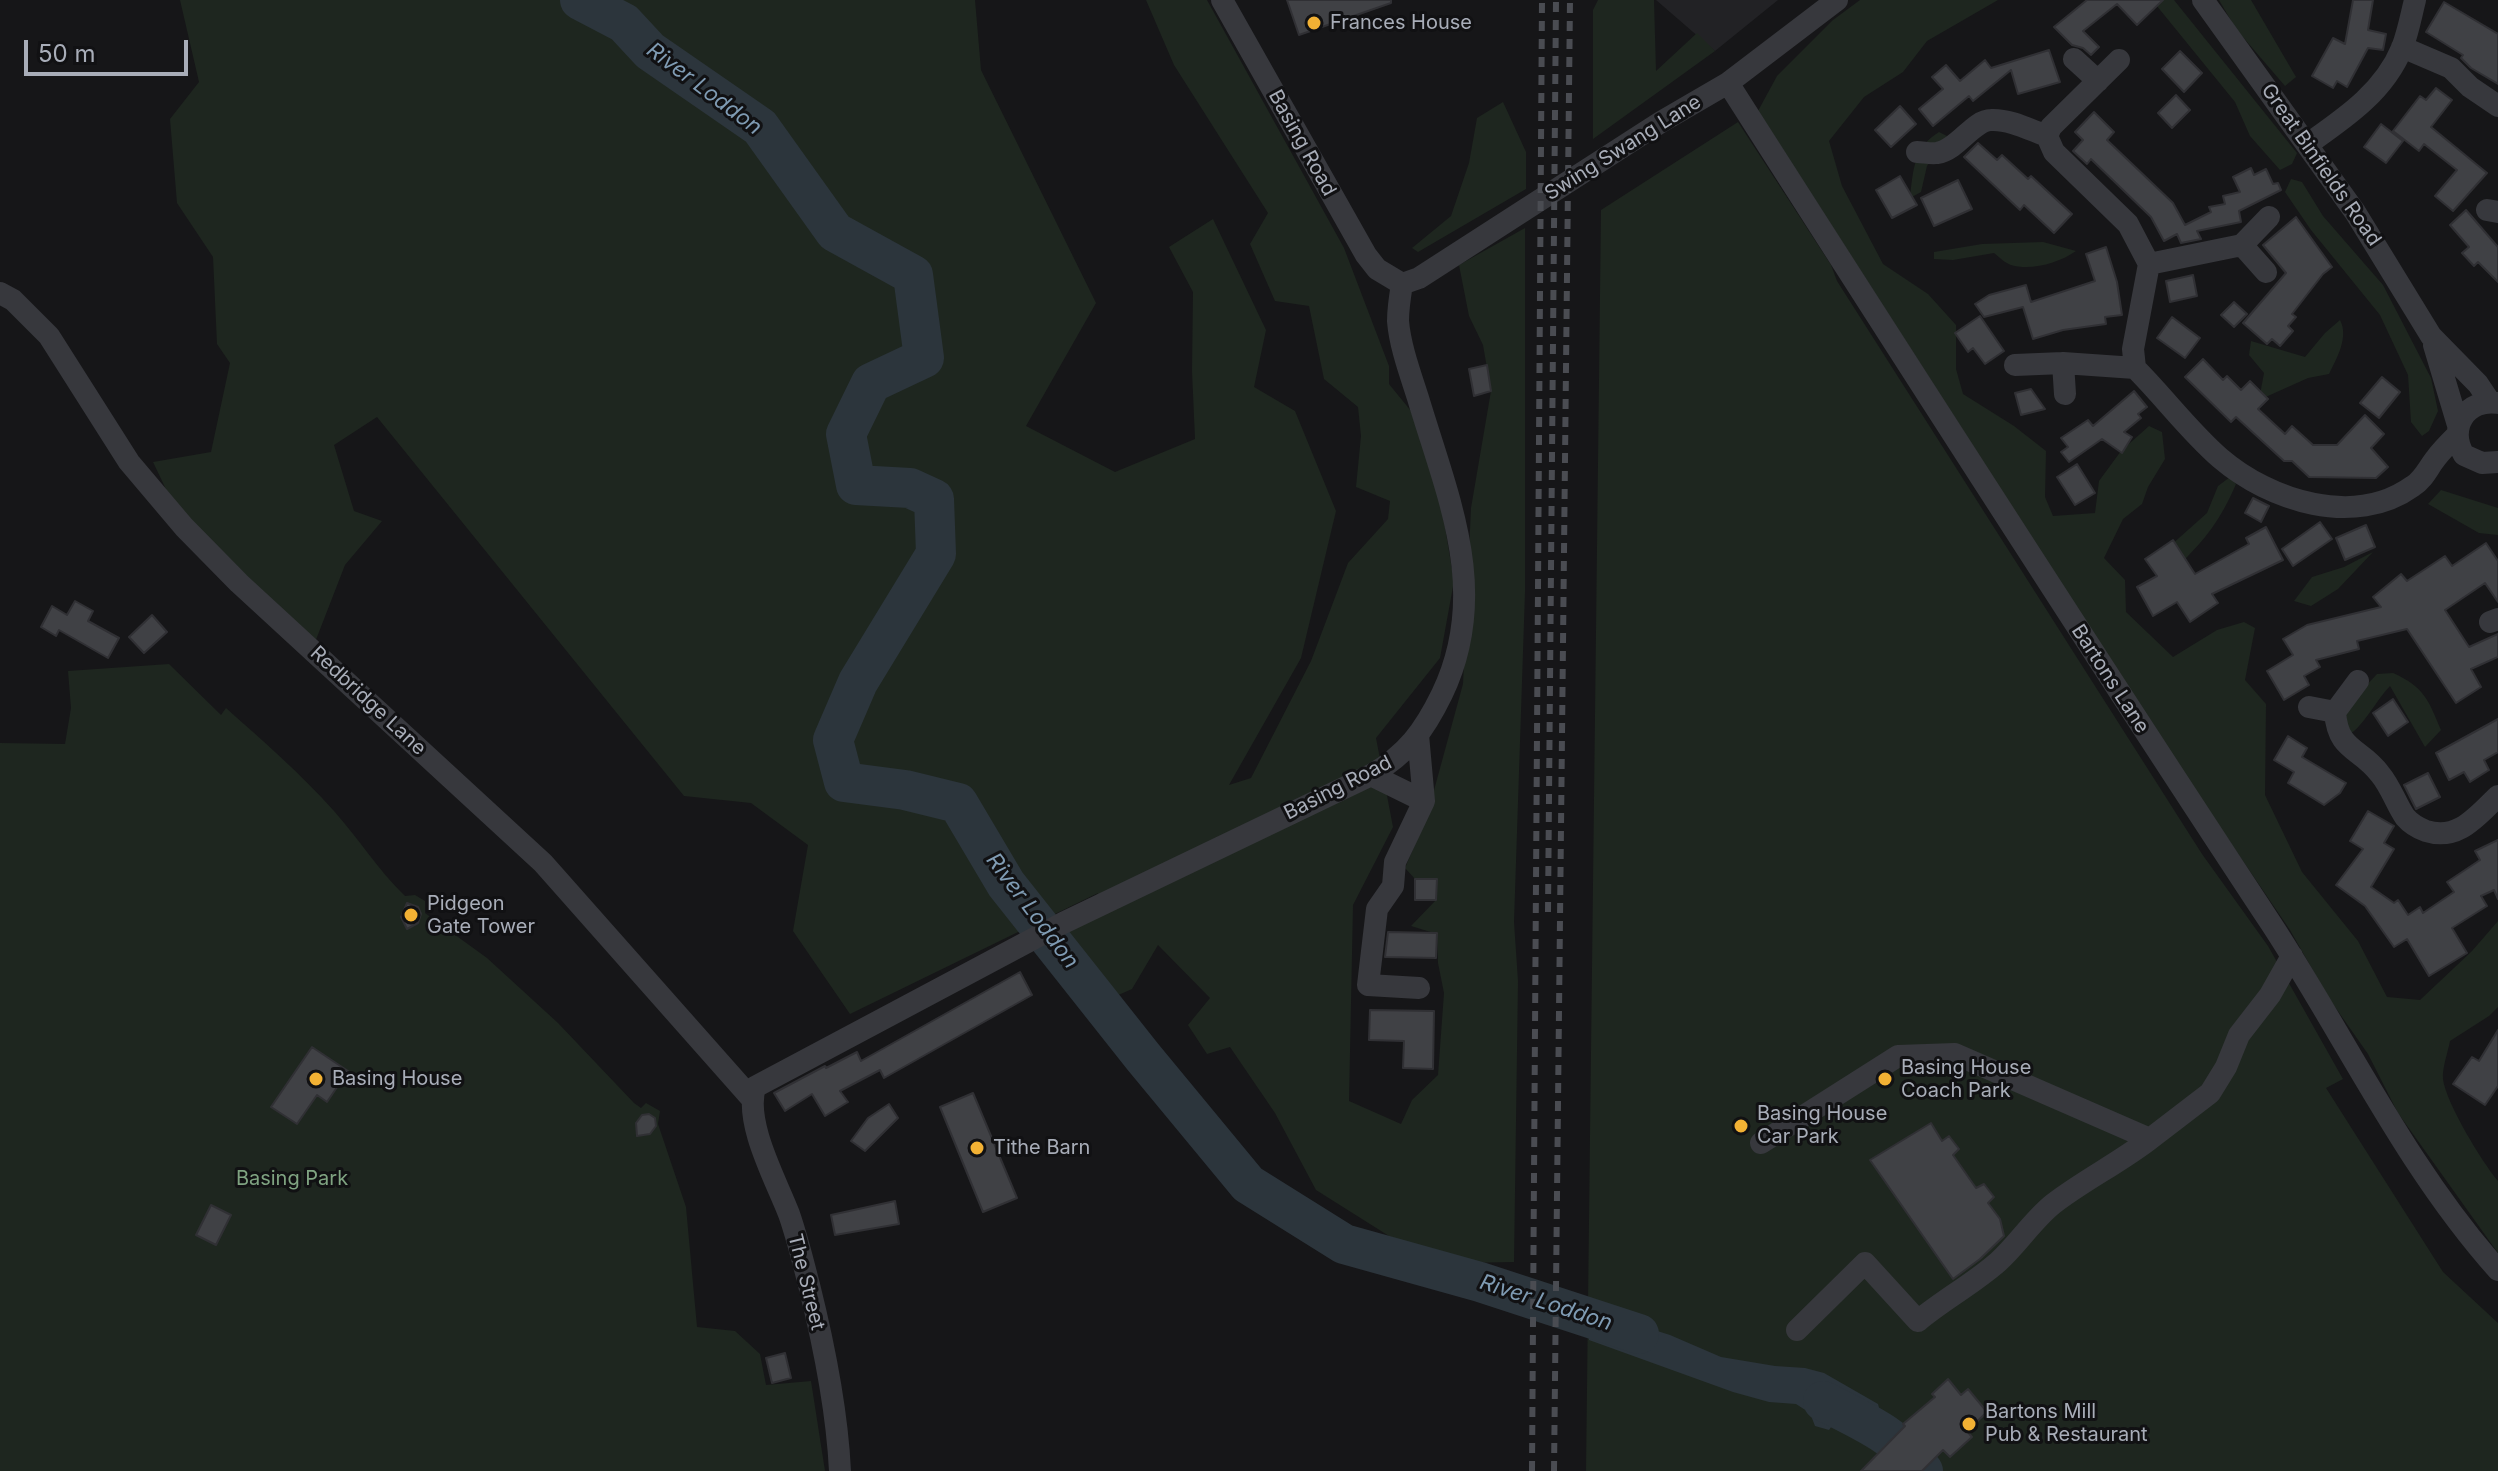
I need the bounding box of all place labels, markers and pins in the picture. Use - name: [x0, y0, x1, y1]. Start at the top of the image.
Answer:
- place label: Frances House: [1330, 11, 1472, 35]
- marker: Frances House: [1305, 14, 1323, 32]
- place label: Pidgeon Gate Tower: [427, 892, 535, 939]
- marker: Pidgeon Gate Tower: [402, 906, 420, 924]
- place label: Basing House Coach Park: [1901, 1056, 2031, 1103]
- place label: Basing House: [332, 1067, 462, 1091]
- marker: Basing House: [307, 1070, 325, 1088]
- marker: Basing House Coach Park: [1876, 1070, 1894, 1088]
- place label: Basing House Car Park: [1757, 1102, 1887, 1149]
- marker: Basing House Car Park: [1732, 1117, 1750, 1135]
- place label: Tithe Barn: [993, 1136, 1090, 1160]
- marker: Tithe Barn: [968, 1139, 986, 1157]
- place label: Bartons Mill Pub & Restaurant: [1985, 1400, 2148, 1447]
- marker: Bartons Mill Pub & Restaurant: [1960, 1415, 1978, 1433]

